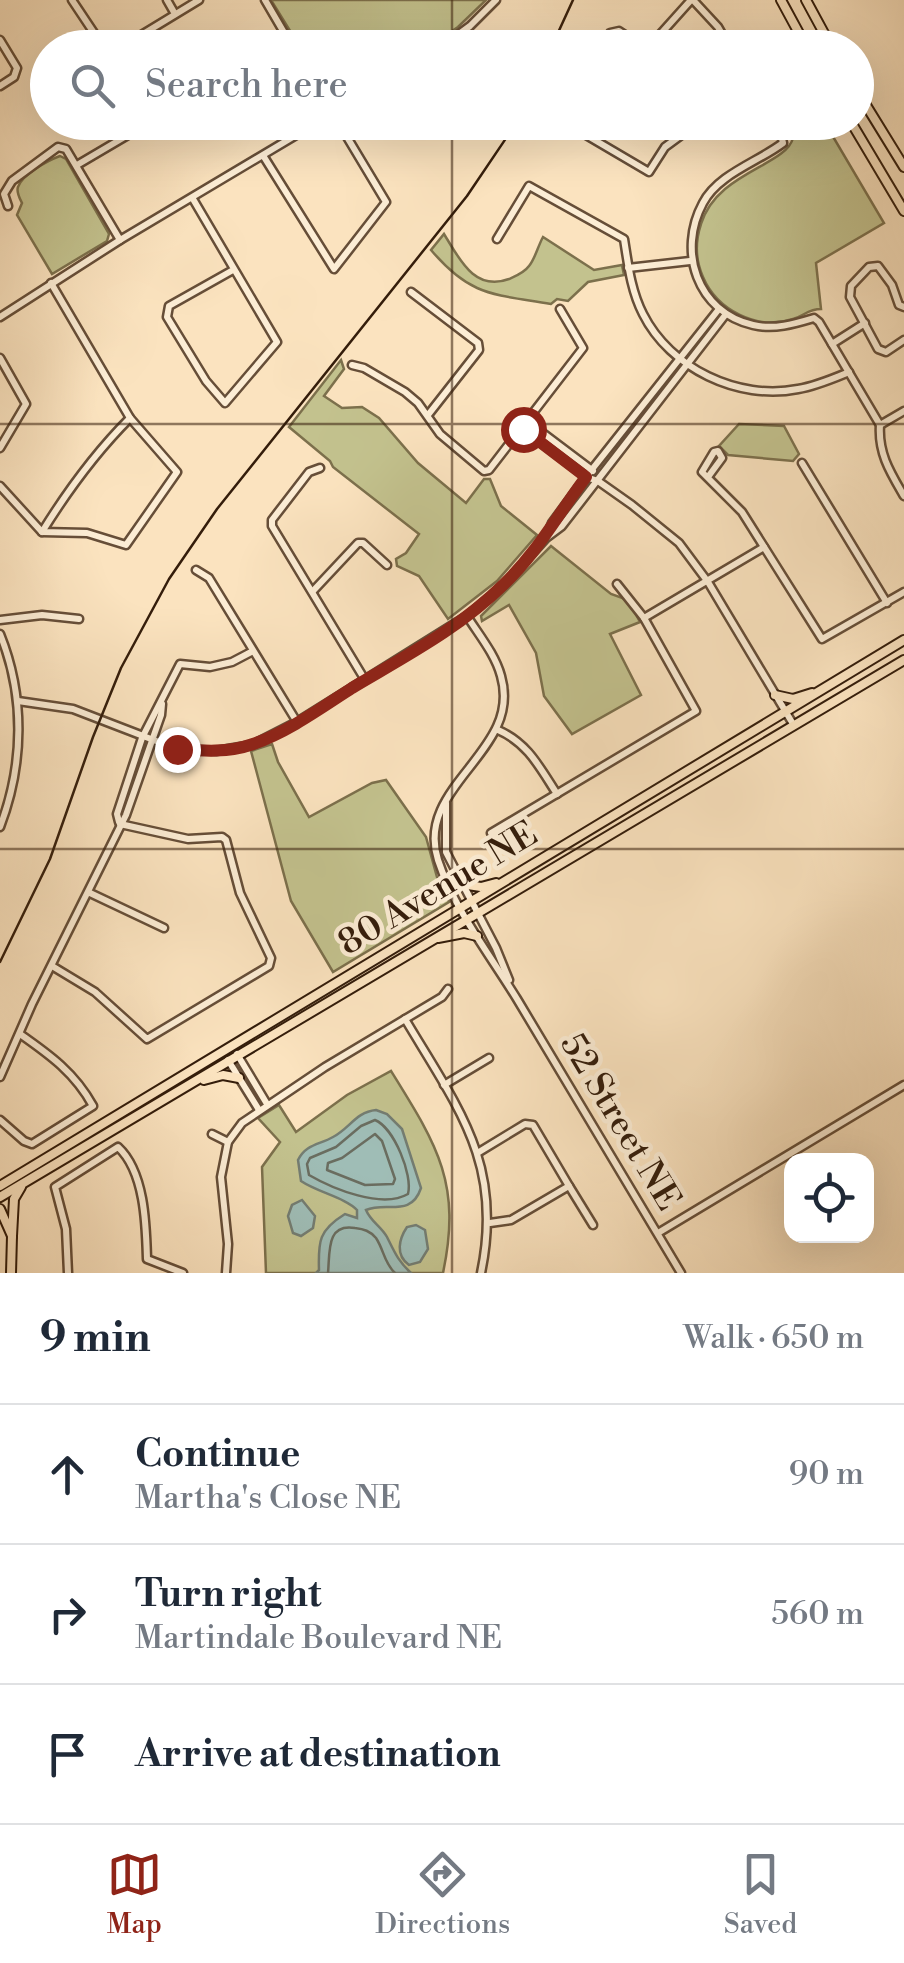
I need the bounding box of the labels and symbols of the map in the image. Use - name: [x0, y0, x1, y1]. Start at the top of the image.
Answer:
- route start: [501, 407, 547, 453]
- route end: [155, 727, 201, 773]
- street label: 80 Avenue NE: [331, 813, 545, 965]
- street label: 52 Street NE: [550, 1026, 690, 1218]

